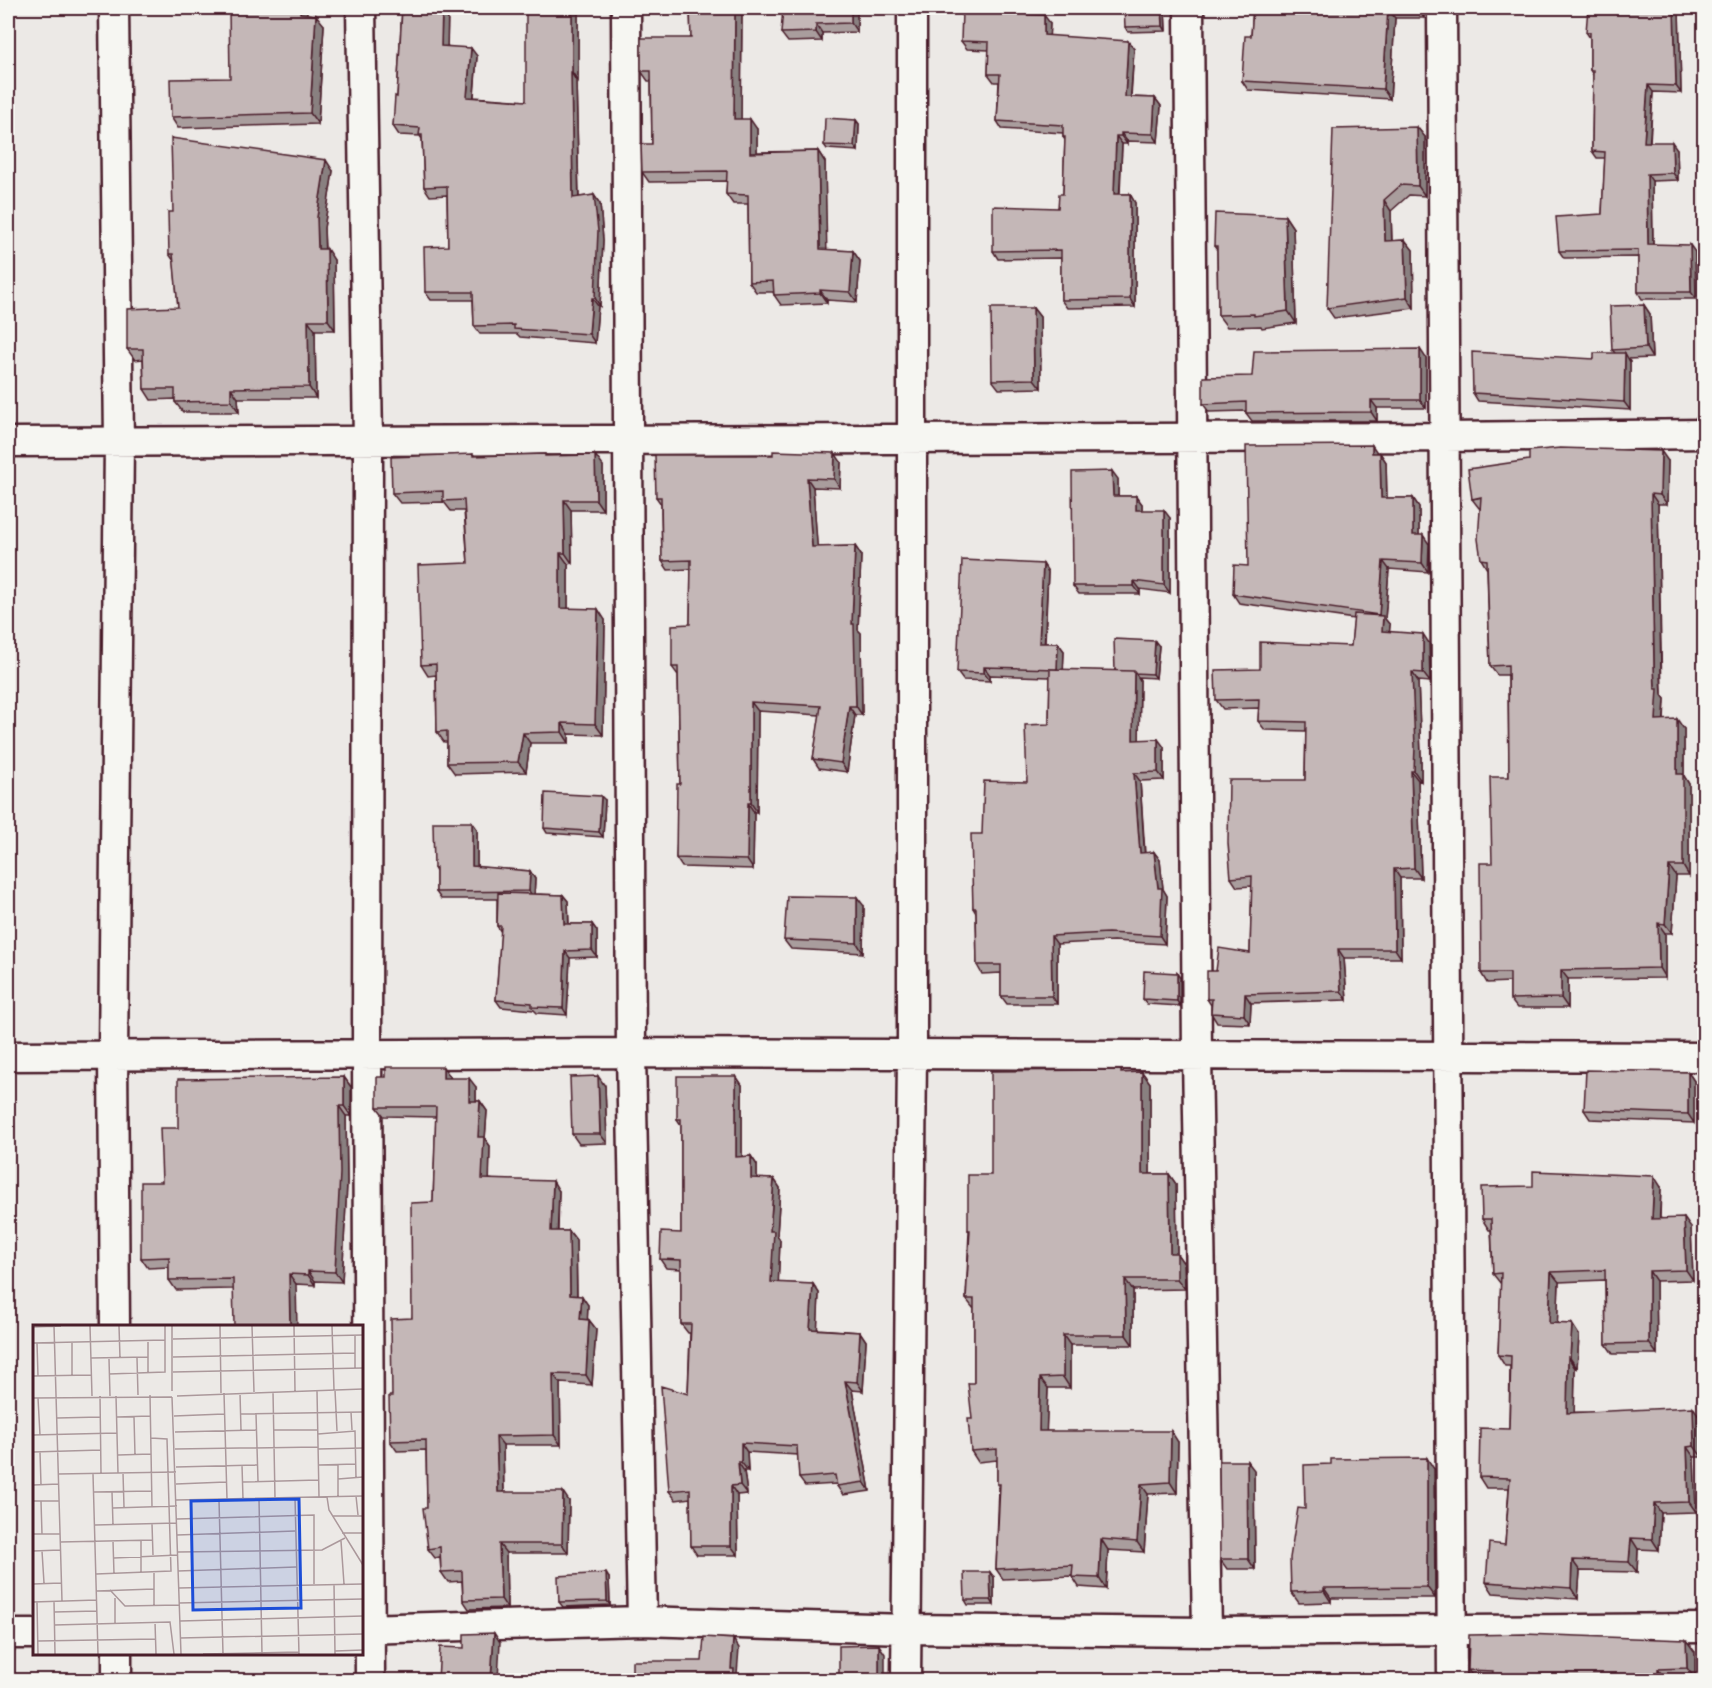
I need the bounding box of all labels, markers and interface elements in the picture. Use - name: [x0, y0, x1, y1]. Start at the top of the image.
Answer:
- inset map: [33, 1325, 363, 1655]

